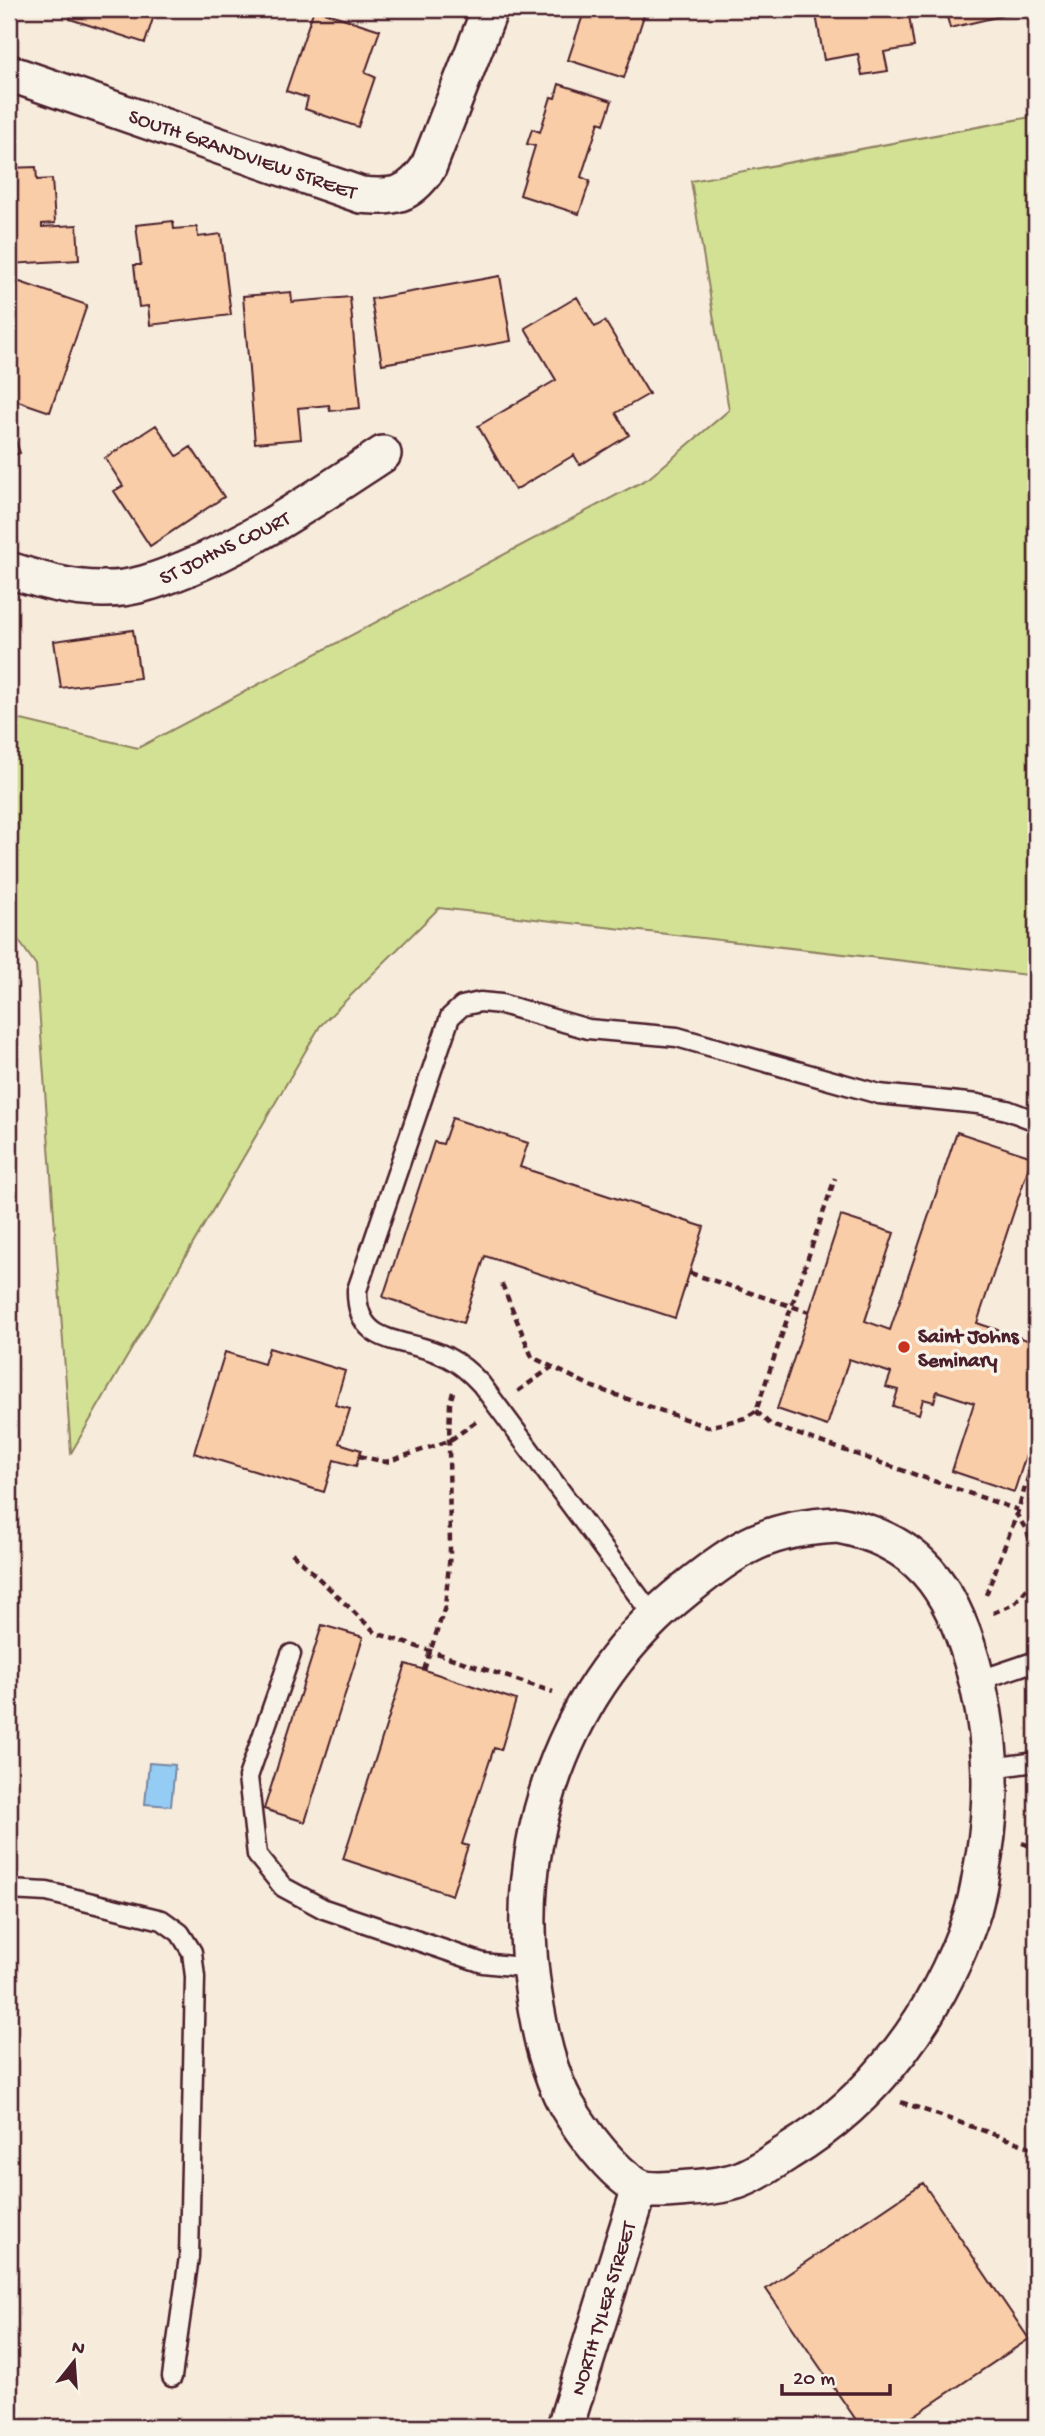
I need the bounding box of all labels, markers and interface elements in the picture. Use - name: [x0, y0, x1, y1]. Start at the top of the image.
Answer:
- street label: SOUTH GRANDVIEW STREET: [125, 106, 360, 207]
- street label: ST JOHNS COURT: [156, 507, 296, 593]
- place label: Saint Johns Seminary: [918, 1326, 1020, 1375]
- marker: Saint Johns Seminary: [896, 1339, 912, 1355]
- street label: NORTH TYLER STREET: [567, 2218, 644, 2399]
- north arrow: [38, 2328, 108, 2398]
- text: N: [69, 2336, 87, 2362]
- scale bar: [782, 2352, 891, 2396]
- text: 20 m: [793, 2368, 835, 2393]

